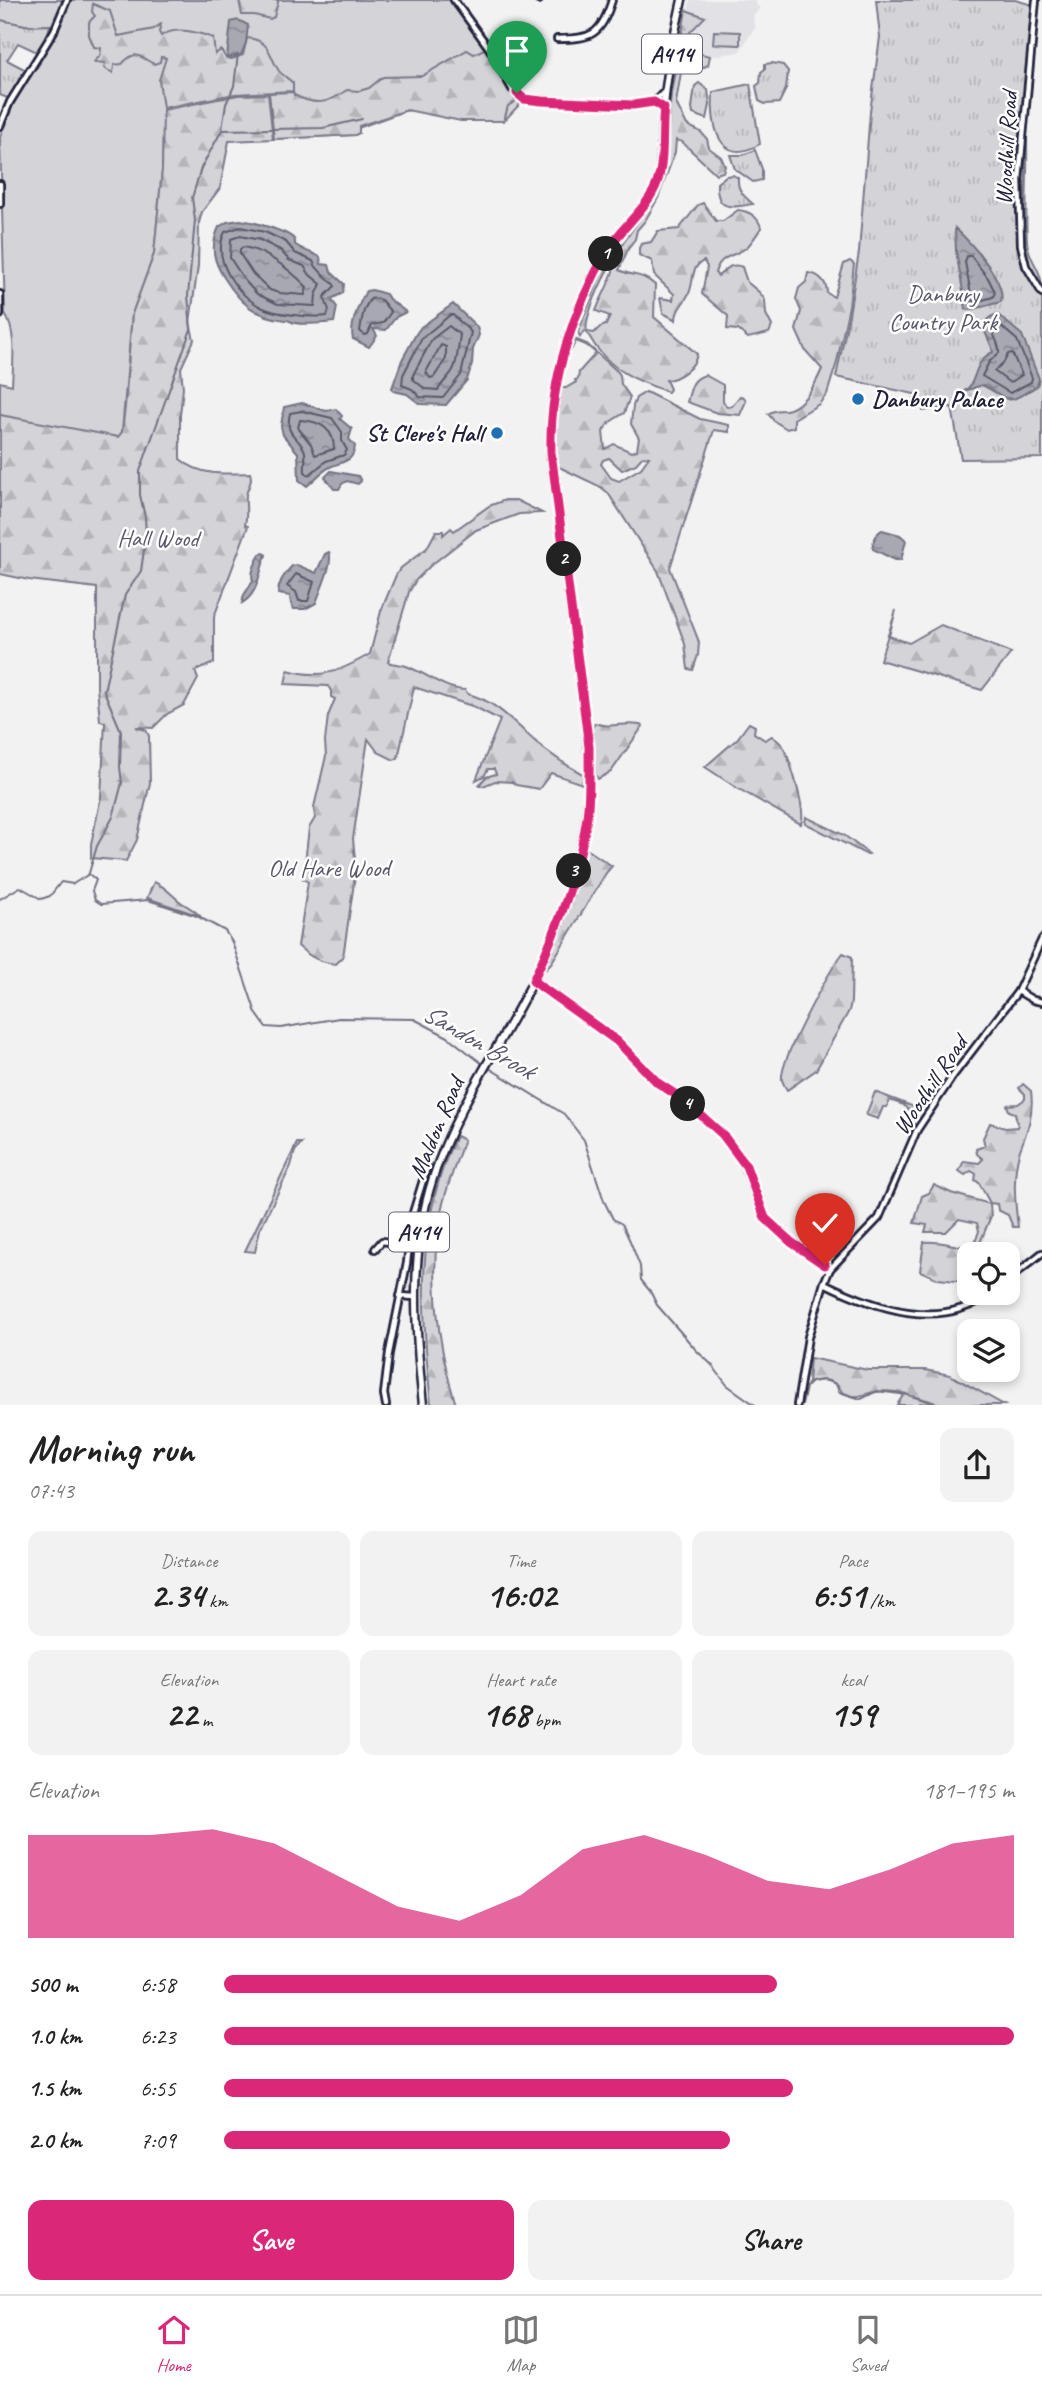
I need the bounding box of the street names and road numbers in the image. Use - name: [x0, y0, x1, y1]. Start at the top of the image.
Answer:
- road number: A414: [642, 34, 702, 74]
- street label: Woodhill Road: [988, 87, 1024, 205]
- street label: Woodhill Road: [886, 1027, 976, 1140]
- street label: Maldon Road: [401, 1069, 472, 1183]
- road number: A414: [389, 1212, 449, 1252]

